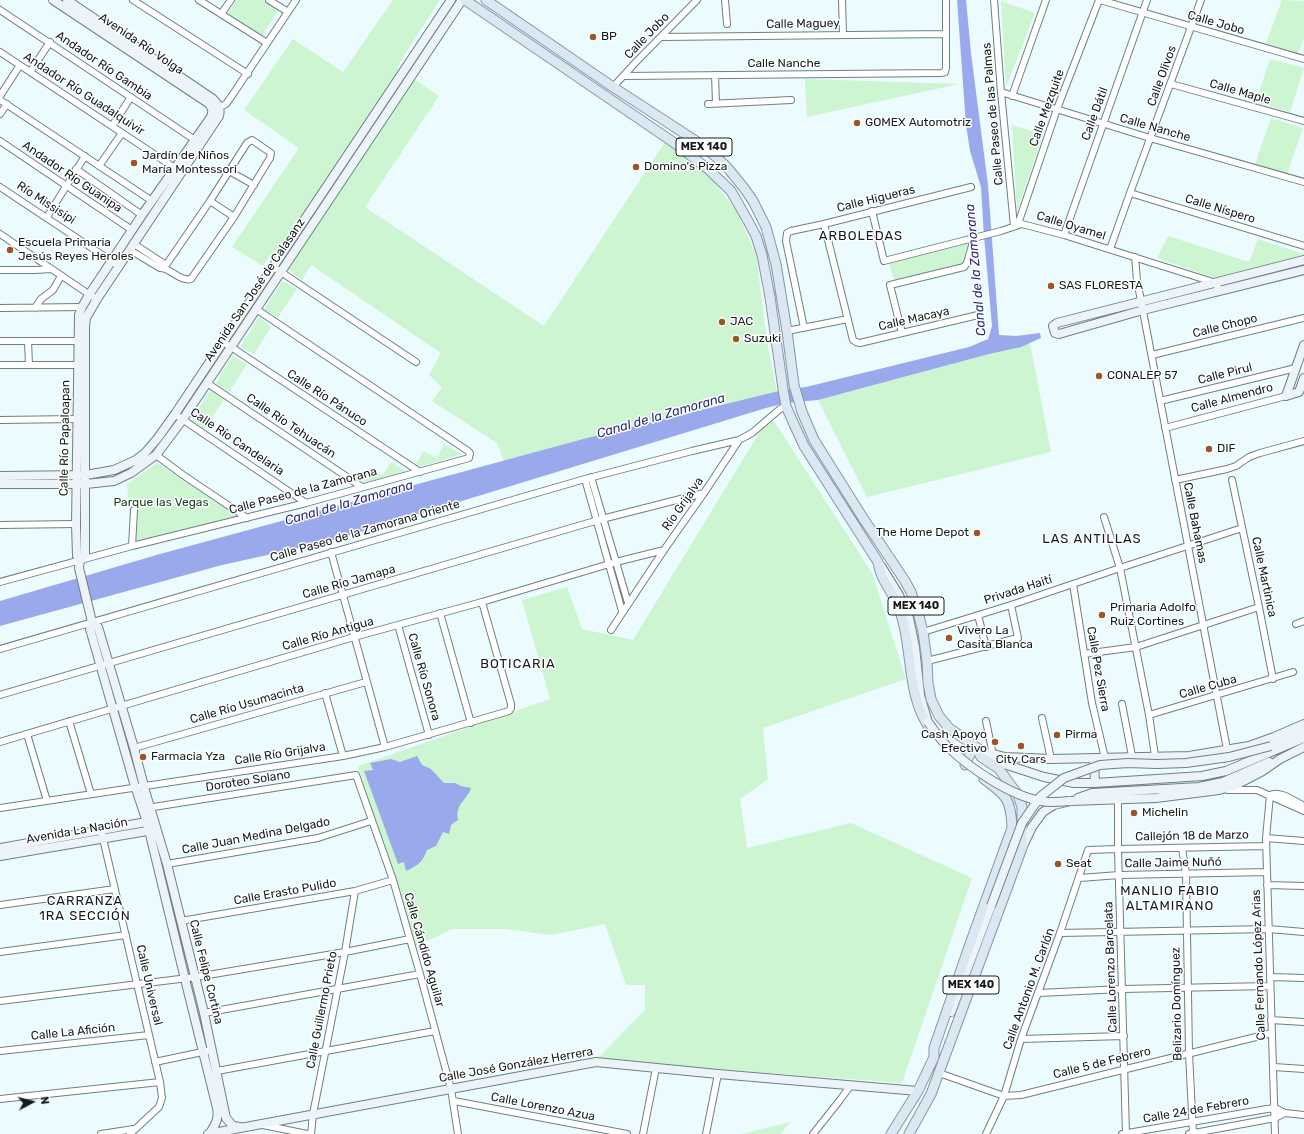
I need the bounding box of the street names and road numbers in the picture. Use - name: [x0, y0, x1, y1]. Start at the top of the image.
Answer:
- street label: Calle Jobo: [1186, 8, 1246, 38]
- street label: Avenida Río Volga: [96, 10, 186, 78]
- street label: Calle Jobo: [621, 10, 673, 62]
- street label: Calle Maguey: [766, 16, 840, 32]
- street label: Andador Río Gambia: [53, 28, 155, 104]
- street label: Calle Paseo de las Palmas: [980, 42, 1006, 186]
- street label: Calle Olivos: [1144, 44, 1180, 108]
- street label: Andador Río Guadalquivir: [21, 49, 147, 139]
- street label: Calle Nanche: [748, 57, 820, 71]
- street label: Calle Mezquite: [1026, 67, 1068, 149]
- street label: Calle Maple: [1208, 76, 1272, 108]
- street label: Calle Dátil: [1079, 85, 1111, 143]
- street label: Calle Nanche: [1118, 111, 1192, 145]
- street label: Andador Río Guanipa: [19, 138, 125, 216]
- road number: MEX 140: [676, 138, 732, 156]
- street label: Río Missisipi: [14, 179, 78, 227]
- street label: Calle Higueras: [835, 182, 917, 216]
- street label: Calle Níspero: [1183, 191, 1257, 227]
- street label: Calle Oyamel: [1035, 209, 1107, 243]
- street label: Avenida San José de Calasanz: [202, 216, 308, 364]
- street label: Calle Macaya: [877, 304, 951, 334]
- street label: Calle Chopo: [1191, 311, 1259, 341]
- street label: Calle Pirul: [1196, 360, 1254, 388]
- street label: Calle Río Pánuco: [284, 367, 370, 429]
- street label: Calle Río Papaloapan: [57, 380, 73, 496]
- street label: Calle Almendro: [1189, 380, 1275, 416]
- street label: Calle Río Tehuacán: [243, 391, 339, 461]
- street label: Calle Río Candelaria: [187, 405, 287, 479]
- street label: Calle Paseo de la Zamorana: [227, 464, 379, 518]
- street label: Río Grijalva: [659, 475, 707, 533]
- street label: Calle Bahamas: [1180, 481, 1210, 565]
- street label: Calle Paseo de la Zamorana Oriente: [269, 497, 461, 565]
- street label: Calle Martinica: [1248, 535, 1280, 619]
- street label: Calle Río Jamapa: [301, 562, 397, 602]
- street label: Privada Haití: [982, 572, 1054, 608]
- road number: MEX 140: [888, 597, 944, 615]
- street label: Calle Río Antigua: [281, 614, 375, 654]
- street label: Calle Pez Sierra: [1083, 625, 1113, 713]
- street label: Calle Río Sonora: [405, 632, 443, 722]
- street label: Calle Cuba: [1178, 672, 1238, 702]
- street label: Calle Río Usumacinta: [188, 681, 306, 727]
- street label: Calle Río Grijalva: [233, 740, 327, 768]
- street label: Doroteo Solano: [205, 767, 291, 795]
- street label: Avenida La Nación: [25, 815, 129, 847]
- street label: Calle Juan Medina Delgado: [181, 815, 331, 857]
- street label: Callejón 18 de Marzo: [1135, 828, 1249, 844]
- street label: Calle Jaime Nuñó: [1124, 855, 1222, 871]
- street label: Calle Erasto Pulido: [233, 876, 337, 908]
- street label: Calle Fernando López Arias: [1249, 889, 1269, 1041]
- street label: Calle Cándido Aguilar: [401, 891, 447, 1009]
- street label: Calle Lorenzo Barcelata: [1102, 901, 1120, 1033]
- street label: Calle Felipe Cortina: [186, 918, 226, 1026]
- street label: Calle Antonio M. Carlón: [1000, 926, 1058, 1052]
- street label: Calle Universal: [133, 943, 165, 1027]
- street label: Belizario Domínguez: [1169, 947, 1185, 1061]
- street label: Calle Guillermo Prieto: [304, 950, 340, 1070]
- road number: MEX 140: [943, 976, 999, 994]
- street label: Calle La Afición: [30, 1020, 116, 1044]
- street label: Calle José González Herrera: [438, 1044, 594, 1086]
- street label: Calle 5 de Febrero: [1052, 1044, 1152, 1082]
- street label: Calle Lorenzo Azua: [490, 1090, 596, 1124]
- street label: Calle 24 de Febrero: [1142, 1094, 1250, 1126]

